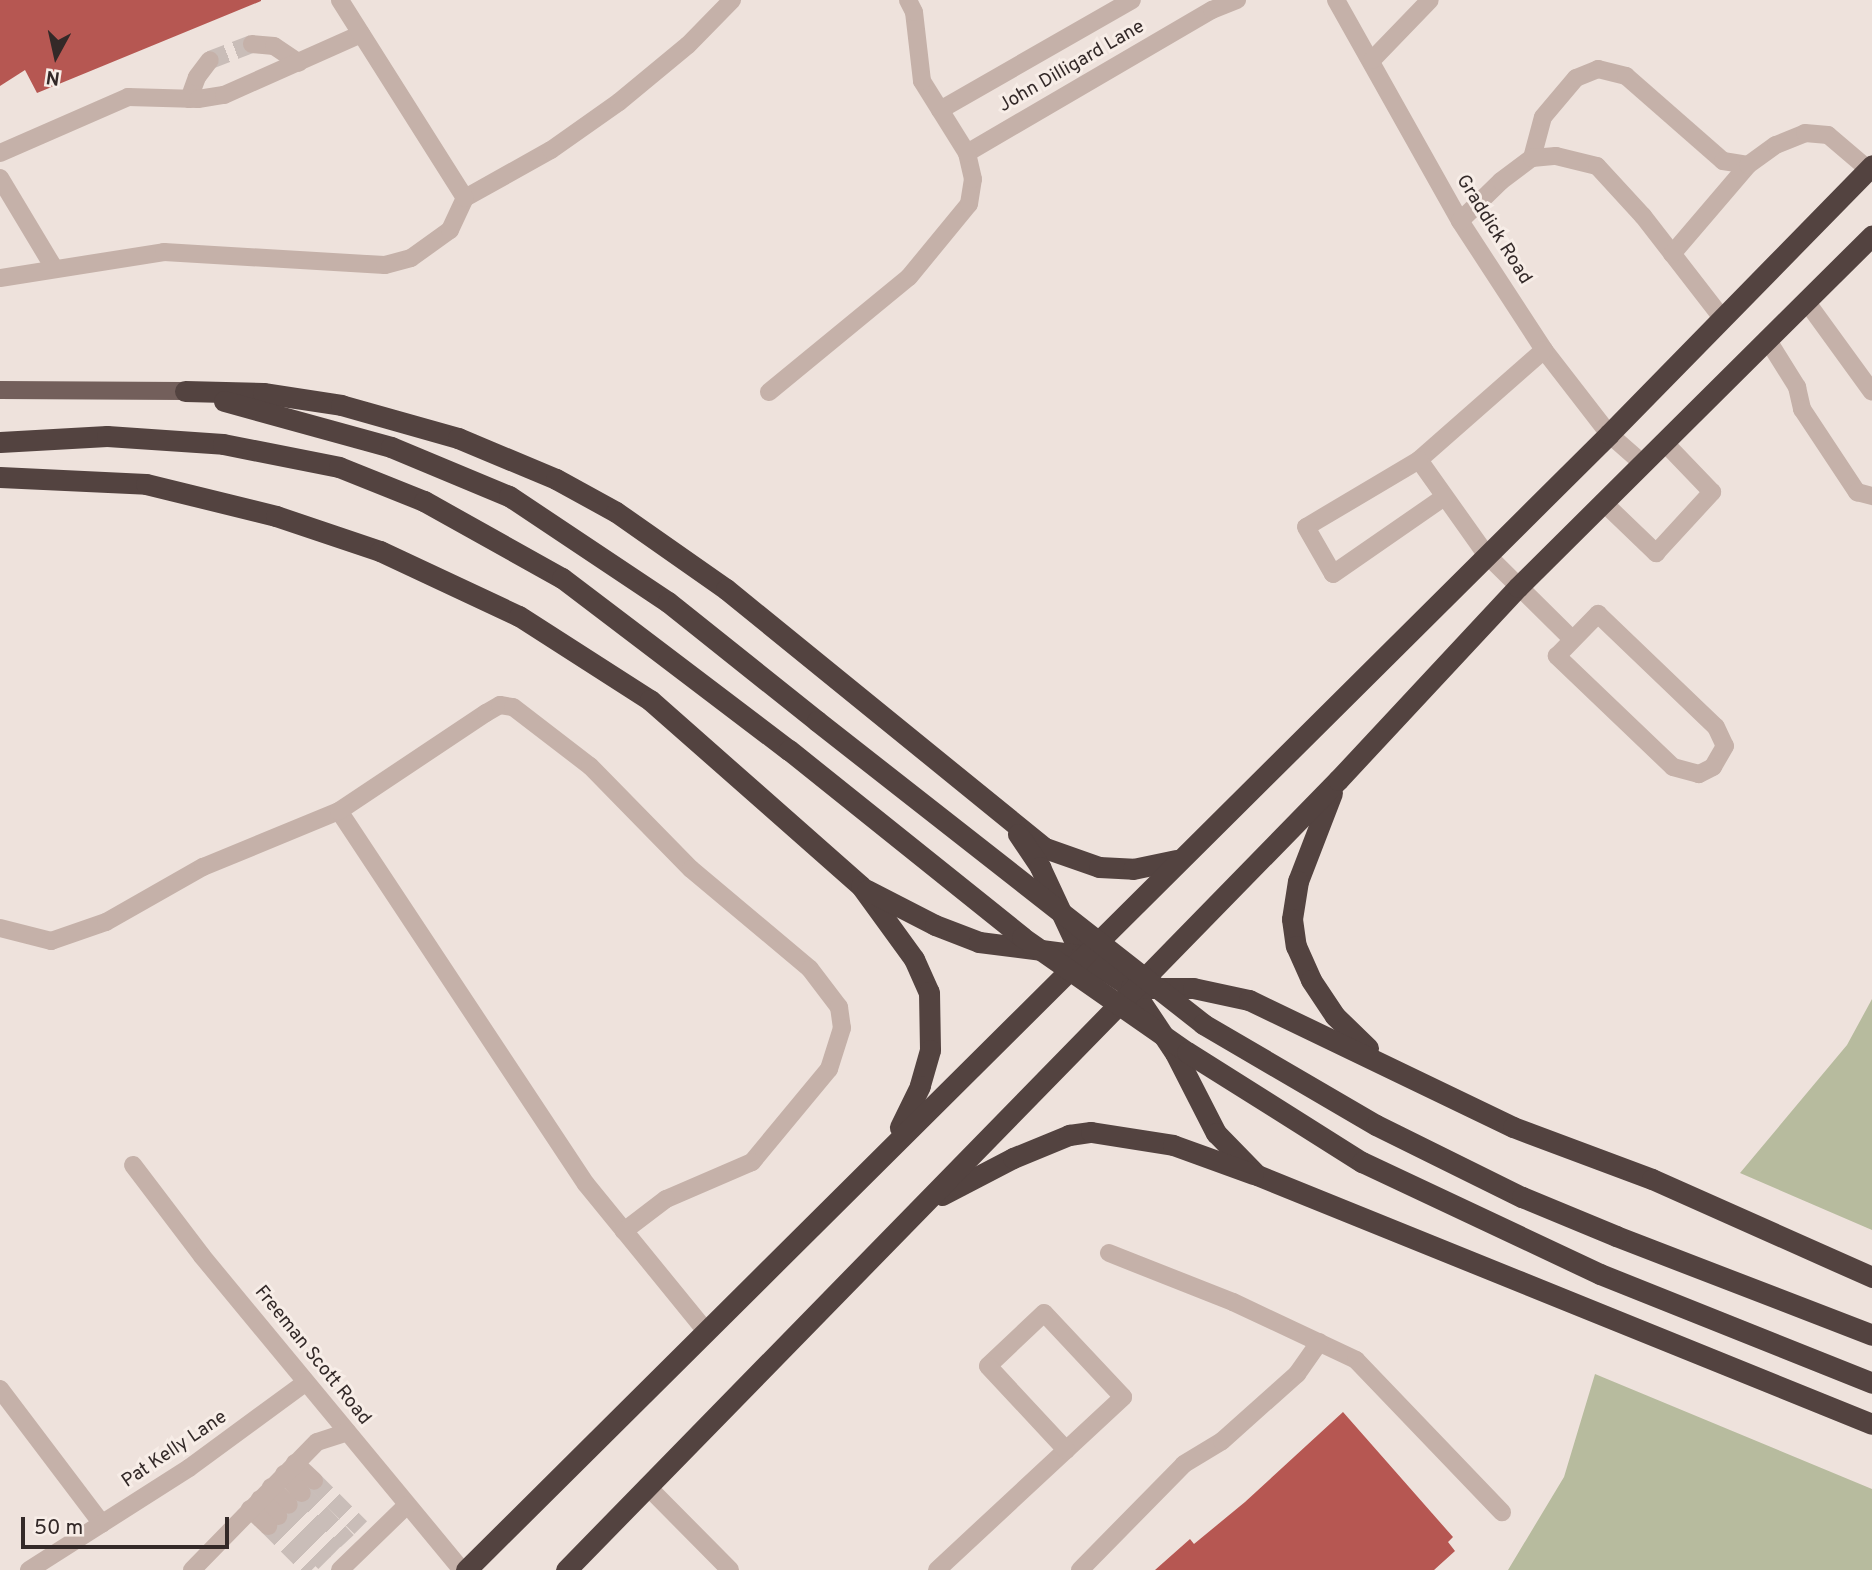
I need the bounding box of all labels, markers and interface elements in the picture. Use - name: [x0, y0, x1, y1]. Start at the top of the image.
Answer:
- street label: John Dilligard Lane: [995, 16, 1149, 118]
- north arrow: [21, 21, 91, 91]
- text: N: [45, 64, 62, 90]
- street label: Graddick Road: [1450, 171, 1536, 289]
- street label: Freeman Scott Road: [249, 1282, 375, 1430]
- street label: Pat Kelly Lane: [118, 1407, 232, 1493]
- scale bar: [24, 1504, 233, 1548]
- text: 50 m: [34, 1515, 83, 1542]

